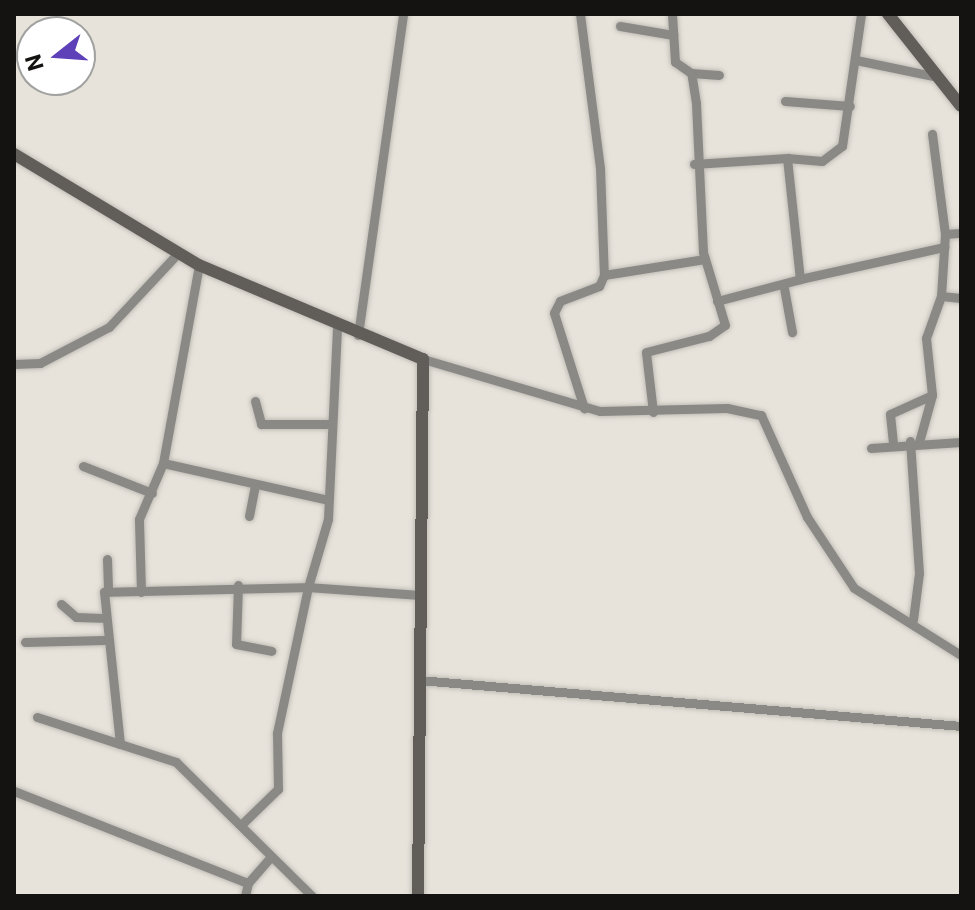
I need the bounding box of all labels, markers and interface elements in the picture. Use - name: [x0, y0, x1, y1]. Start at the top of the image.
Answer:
- north arrow: [16, 16, 96, 96]
- text: N: [20, 51, 49, 74]

